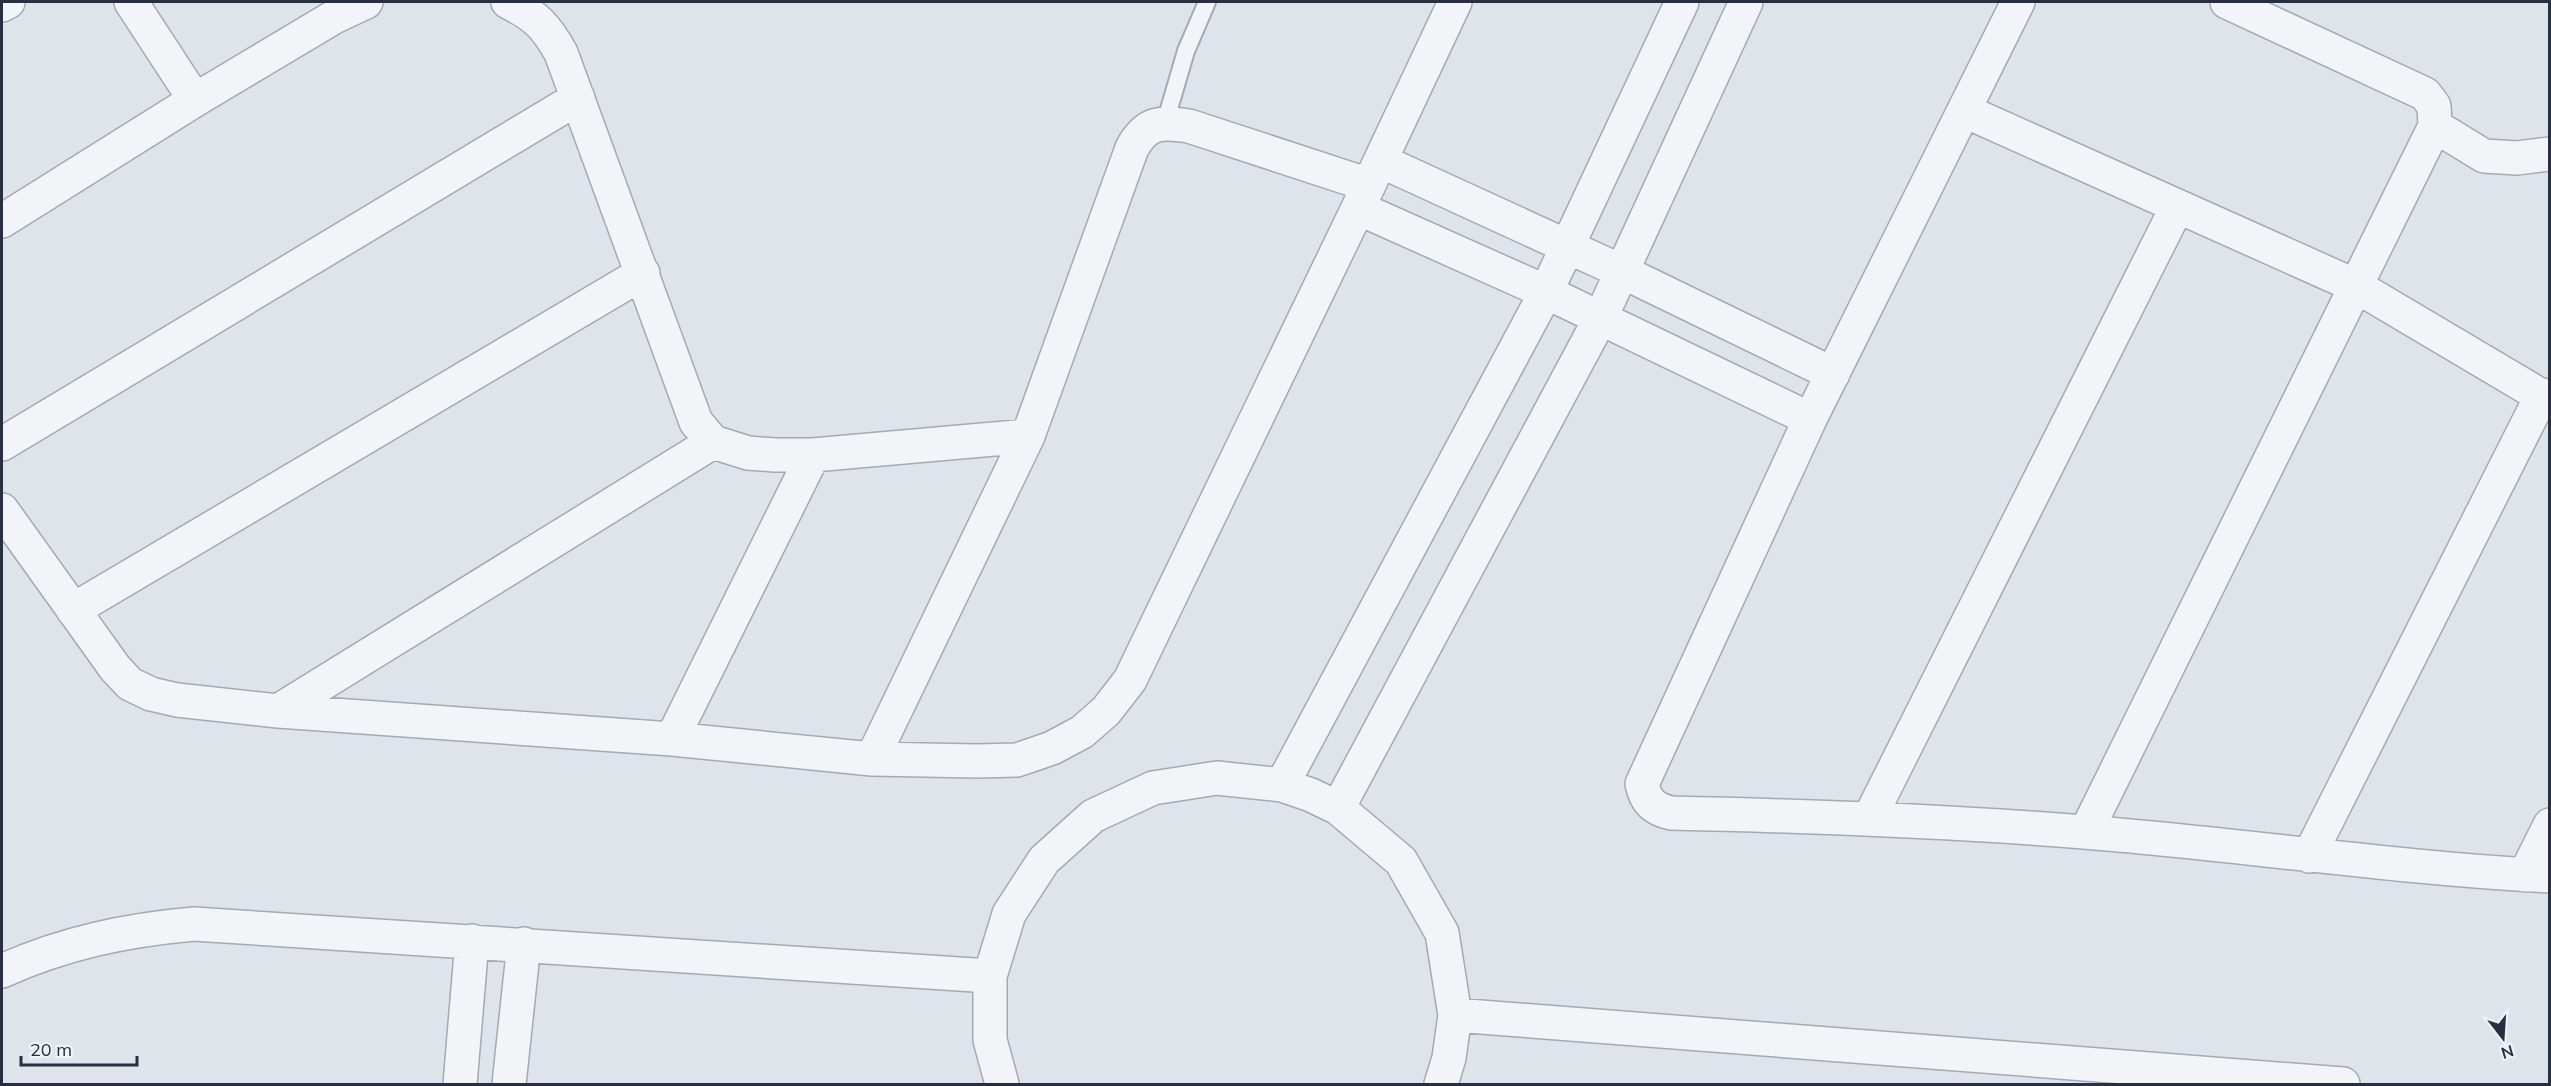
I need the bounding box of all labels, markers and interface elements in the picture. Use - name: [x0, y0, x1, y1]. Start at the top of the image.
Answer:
- north arrow: [2473, 1008, 2533, 1068]
- scale bar: [21, 1029, 136, 1067]
- text: 20 m: [30, 1038, 72, 1061]
- text: N: [2499, 1041, 2516, 1064]

